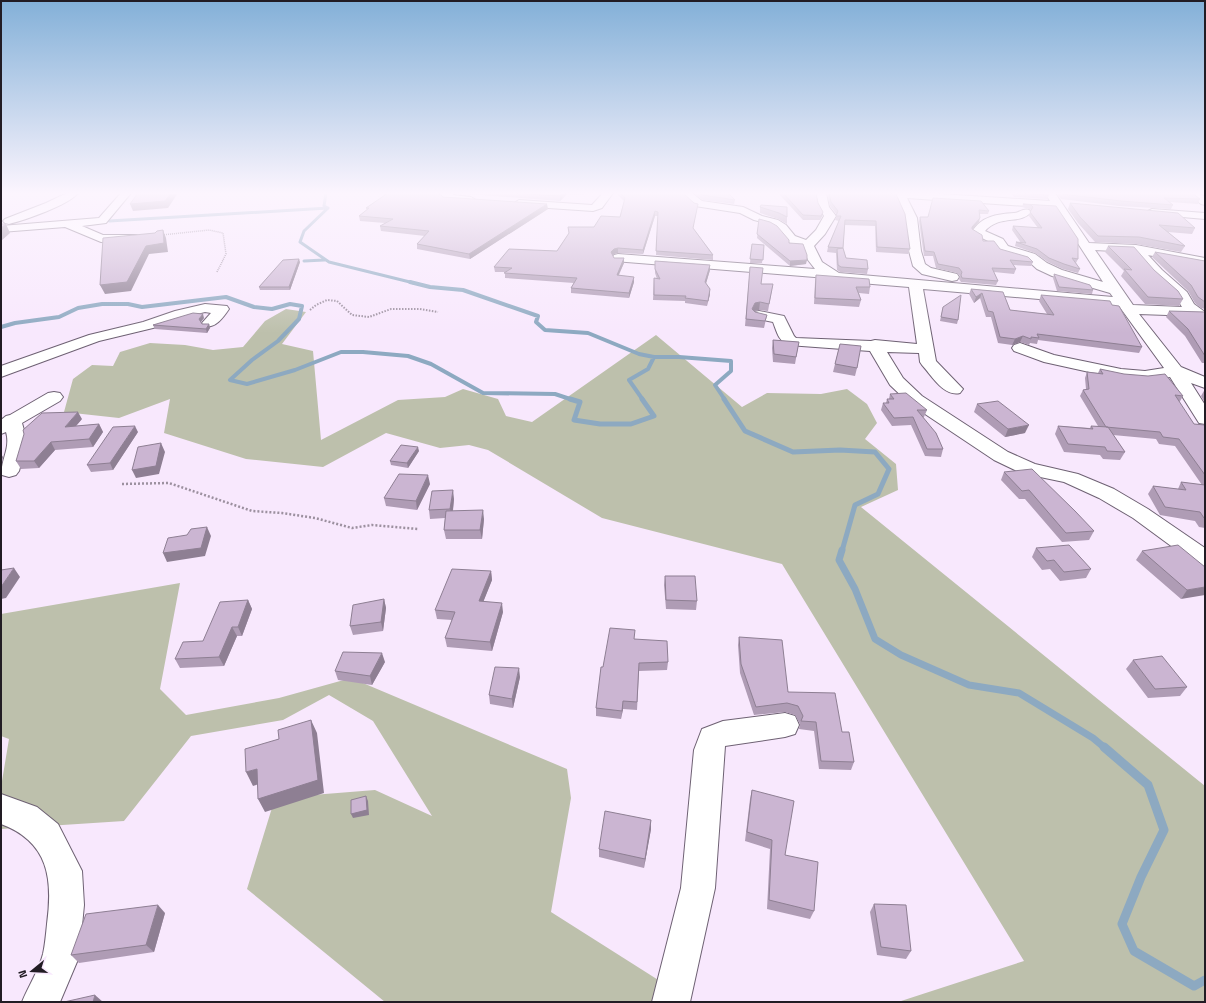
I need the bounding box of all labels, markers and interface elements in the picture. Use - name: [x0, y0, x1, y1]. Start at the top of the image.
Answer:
- north arrow: [12, 951, 52, 991]
- text: N: [14, 968, 31, 980]

